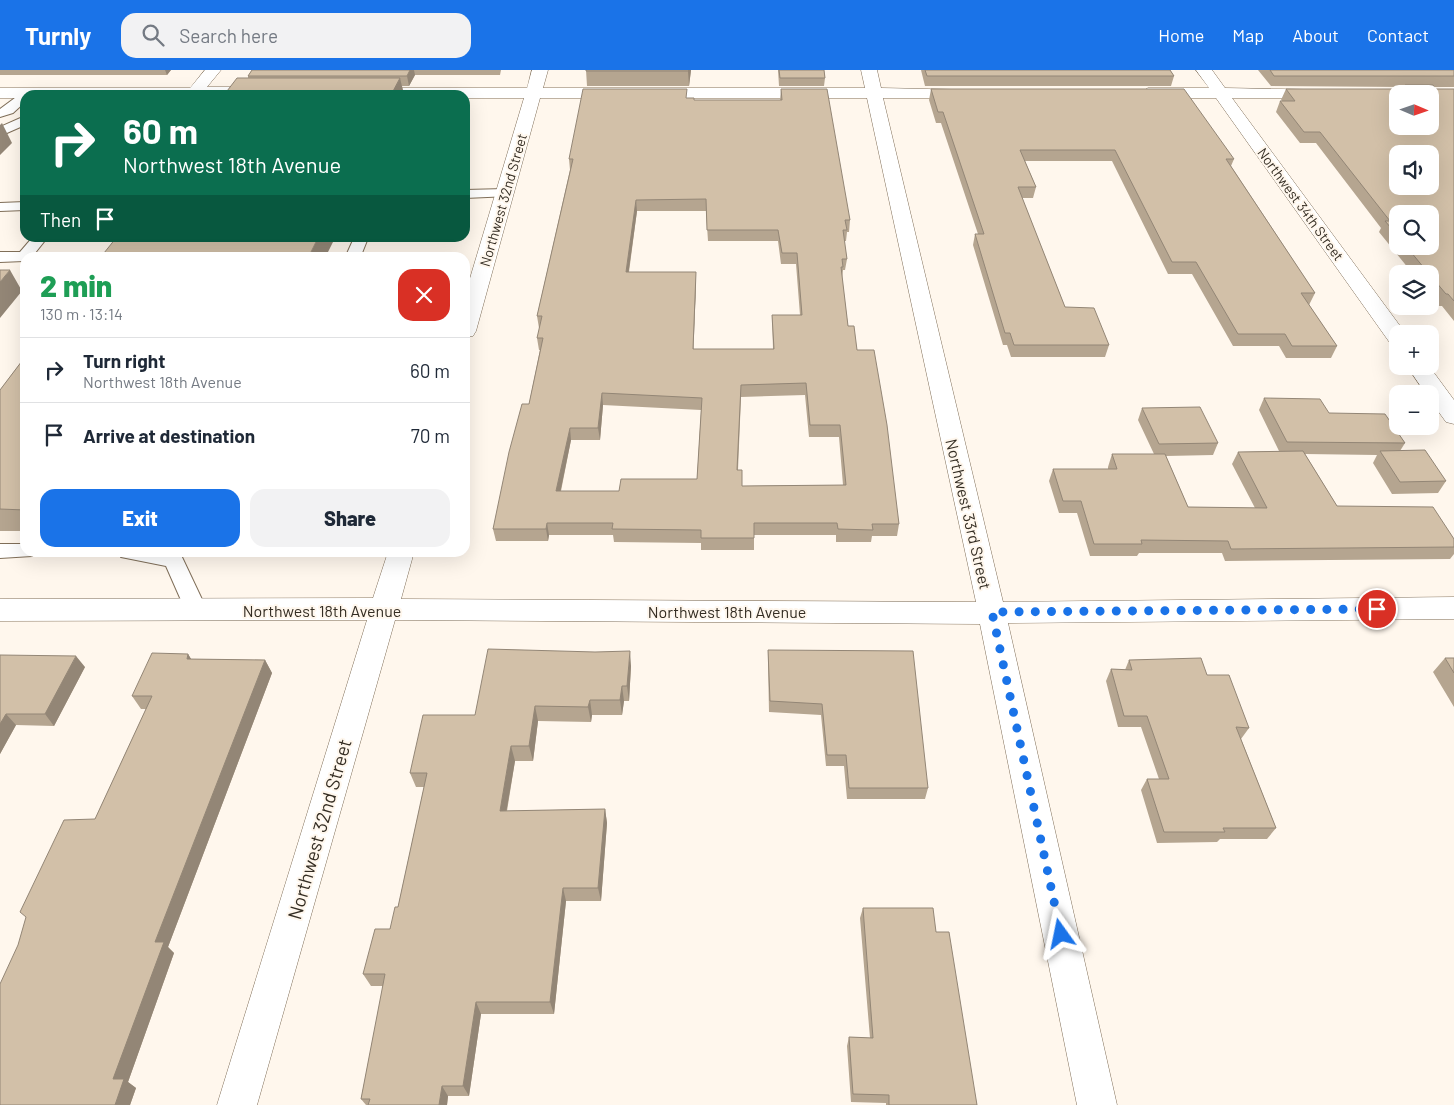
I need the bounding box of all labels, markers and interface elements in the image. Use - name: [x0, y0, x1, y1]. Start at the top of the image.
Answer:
- search box: [121, 13, 471, 58]
- text: Turnly: [25, 21, 91, 50]
- icon: search: [139, 21, 167, 49]
- text: Search here: [179, 24, 278, 47]
- text: Home: [1158, 24, 1204, 46]
- text: Map: [1232, 24, 1264, 46]
- text: About: [1292, 24, 1339, 46]
- text: Contact: [1367, 24, 1429, 46]
- north arrow: [1389, 85, 1439, 135]
- map controls: [1389, 85, 1439, 435]
- text: 60 m: [123, 109, 198, 151]
- icon: right: [40, 110, 105, 175]
- street label: Northwest 32nd Street: [476, 132, 530, 268]
- street label: Northwest 34th Street: [1254, 144, 1348, 264]
- button: sound: [1389, 145, 1439, 195]
- text: Northwest 18th Avenue: [123, 151, 341, 177]
- icon: arrive: [91, 205, 119, 233]
- button: search: [1389, 205, 1439, 255]
- text: Then: [40, 208, 81, 231]
- button: layers: [1389, 265, 1439, 315]
- text: 2 min: [40, 267, 112, 303]
- button: close: [398, 269, 450, 321]
- text: 130 m · 13:14: [40, 304, 123, 323]
- button: +: [1389, 325, 1439, 375]
- text: Turn right: [83, 349, 165, 372]
- icon: right: [40, 356, 68, 384]
- text: 60 m: [410, 359, 450, 382]
- text: Northwest 18th Avenue: [83, 372, 242, 391]
- button: −: [1389, 385, 1439, 435]
- icon: arrive: [40, 421, 68, 449]
- text: Arrive at destination: [83, 424, 255, 447]
- text: 70 m: [411, 424, 450, 447]
- street label: Northwest 33rd Street: [942, 437, 996, 591]
- button: Exit: [40, 489, 240, 547]
- button: Share: [250, 489, 450, 547]
- pin: [1356, 588, 1398, 630]
- icon: arrive: [1363, 595, 1391, 623]
- street label: Northwest 18th Avenue: [243, 601, 401, 620]
- street label: Northwest 18th Avenue: [648, 602, 806, 621]
- street label: Northwest 32nd Street: [282, 736, 356, 922]
- position arrow: [1034, 907, 1086, 959]

